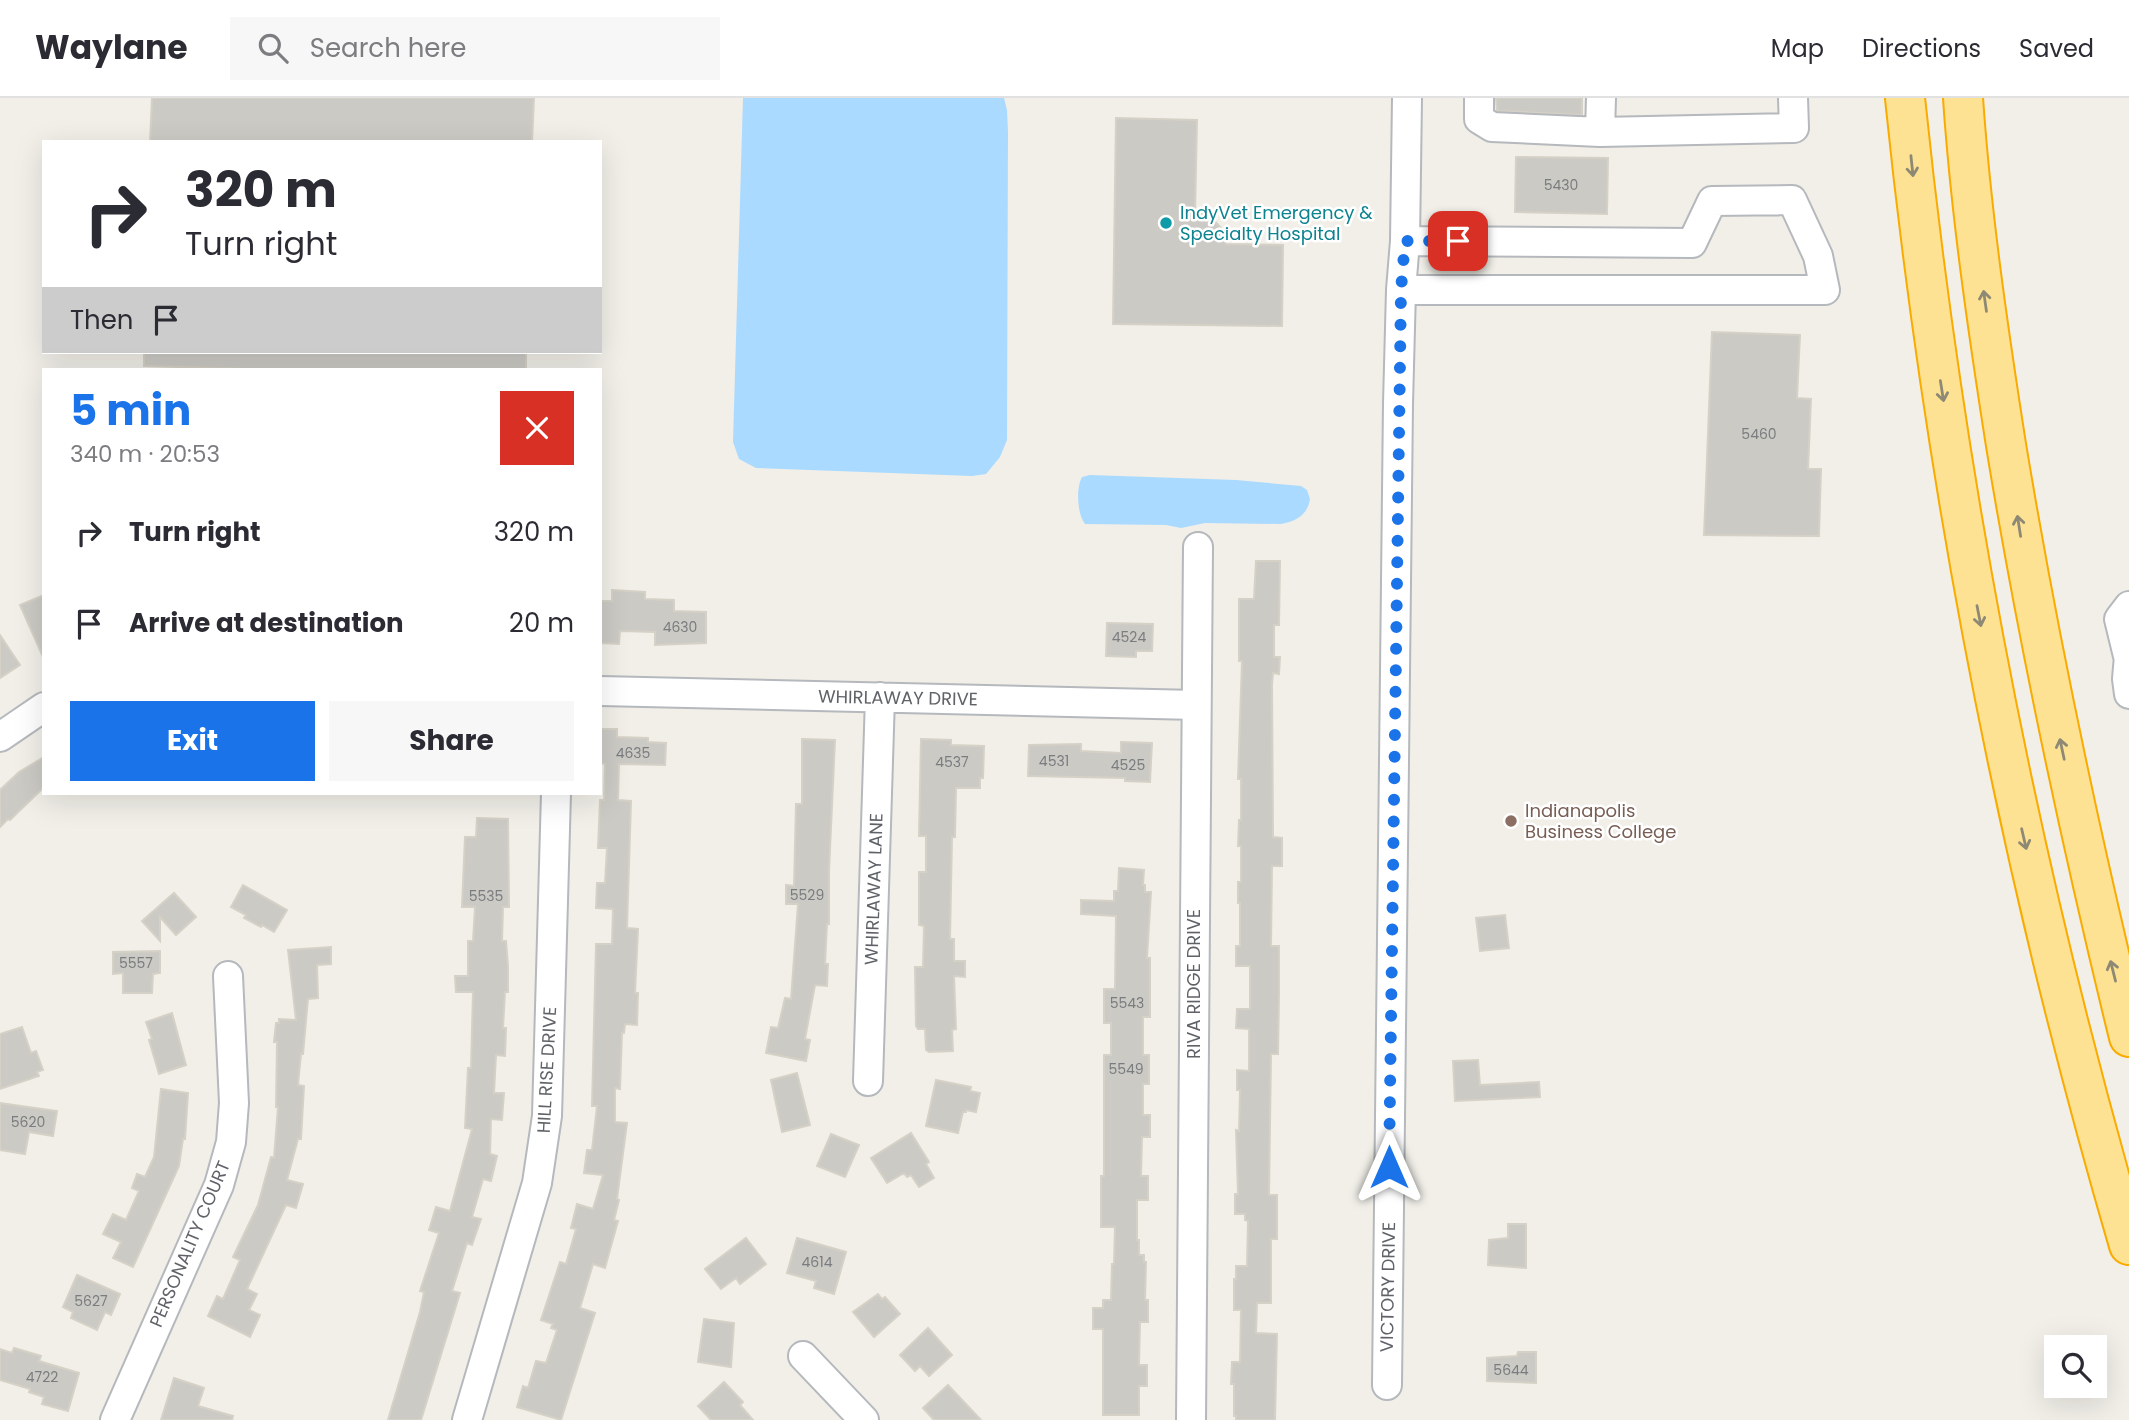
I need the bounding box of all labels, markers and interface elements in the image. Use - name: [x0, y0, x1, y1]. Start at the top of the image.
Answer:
- search box: [230, 17, 720, 80]
- text: Waylane: [35, 24, 188, 71]
- icon: search: [254, 29, 292, 67]
- text: Search here: [310, 30, 466, 66]
- text: Map: [1771, 32, 1824, 65]
- text: Directions: [1862, 32, 1981, 65]
- text: Saved: [2019, 32, 2094, 65]
- one-way arrow: [1906, 154, 1919, 177]
- text: 320 m: [185, 156, 337, 224]
- icon: right: [70, 168, 161, 259]
- house number: 5430: [1544, 175, 1578, 195]
- place label: IndyVet Emergency & Specialty Hospital: [1180, 200, 1373, 246]
- pin: [1428, 211, 1488, 271]
- marker: IndyVet Emergency & Specialty Hospital: [1158, 215, 1174, 231]
- text: Turn right: [185, 221, 337, 266]
- icon: arrive: [1439, 222, 1477, 260]
- one-way arrow: [1978, 290, 1991, 313]
- icon: arrive: [147, 301, 185, 339]
- text: Then: [70, 302, 133, 338]
- one-way arrow: [1936, 379, 1949, 402]
- text: 5 min: [70, 381, 191, 440]
- button: close: [500, 391, 574, 465]
- house number: 5460: [1741, 424, 1777, 444]
- text: 340 m · 20:53: [70, 438, 220, 470]
- icon: right: [70, 514, 108, 552]
- text: Turn right: [129, 514, 261, 550]
- text: 320 m: [494, 514, 574, 550]
- one-way arrow: [2012, 515, 2025, 538]
- one-way arrow: [1973, 604, 1986, 627]
- icon: arrive: [70, 605, 108, 643]
- text: Arrive at destination: [129, 605, 404, 641]
- text: 20 m: [509, 605, 574, 641]
- house number: 4630: [663, 617, 697, 637]
- house number: 4524: [1112, 627, 1146, 647]
- street label: WHIRLAWAY DRIVE: [818, 684, 978, 711]
- button: Exit: [70, 701, 315, 781]
- button: Share: [329, 701, 574, 781]
- one-way arrow: [2054, 738, 2068, 761]
- house number: 4635: [616, 743, 650, 763]
- house number: 4531: [1039, 751, 1069, 771]
- house number: 4537: [935, 752, 969, 772]
- house number: 4525: [1111, 755, 1145, 775]
- place label: Indianapolis Business College: [1525, 798, 1676, 844]
- street label: WHIRLAWAY LANE: [858, 813, 889, 965]
- marker: Indianapolis Business College: [1503, 813, 1519, 829]
- one-way arrow: [2017, 827, 2031, 850]
- house number: 5529: [790, 885, 824, 905]
- house number: 5535: [469, 886, 503, 906]
- street label: RIVA RIDGE DRIVE: [1181, 909, 1206, 1059]
- house number: 5557: [119, 953, 153, 973]
- one-way arrow: [2106, 960, 2119, 983]
- house number: 5543: [1110, 993, 1144, 1013]
- street label: HILL RISE DRIVE: [531, 1006, 562, 1134]
- house number: 5549: [1108, 1059, 1144, 1079]
- house number: 5620: [11, 1112, 45, 1132]
- position arrow: [1352, 1130, 1426, 1204]
- street label: PERSONALITY COURT: [143, 1157, 236, 1331]
- street label: VICTORY DRIVE: [1374, 1222, 1401, 1352]
- house number: 4614: [802, 1252, 833, 1272]
- house number: 5627: [74, 1291, 108, 1311]
- map controls: [2044, 1335, 2107, 1398]
- button: search: [2044, 1335, 2107, 1398]
- house number: 5644: [1493, 1360, 1529, 1380]
- house number: 4722: [26, 1367, 58, 1387]

